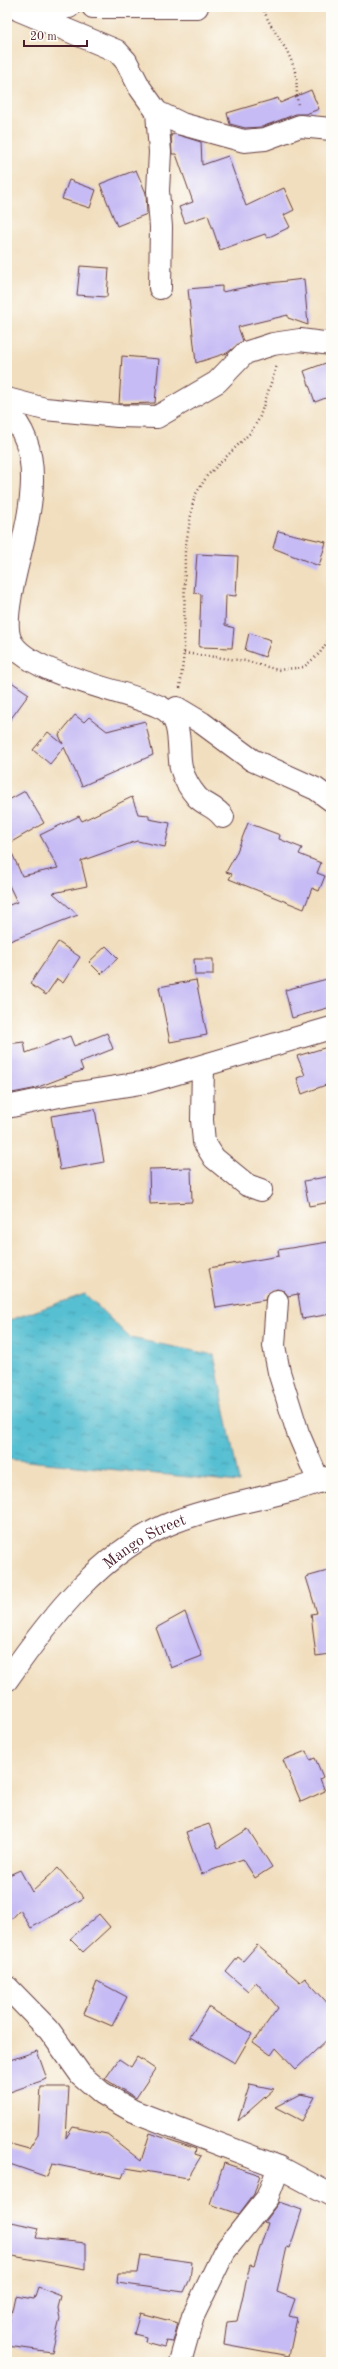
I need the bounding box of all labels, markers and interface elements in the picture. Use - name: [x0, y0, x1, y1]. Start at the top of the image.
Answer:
- scale bar: [24, 22, 87, 48]
- text: 20 m: [30, 31, 57, 43]
- street label: Mango Street: [101, 1512, 188, 1573]

